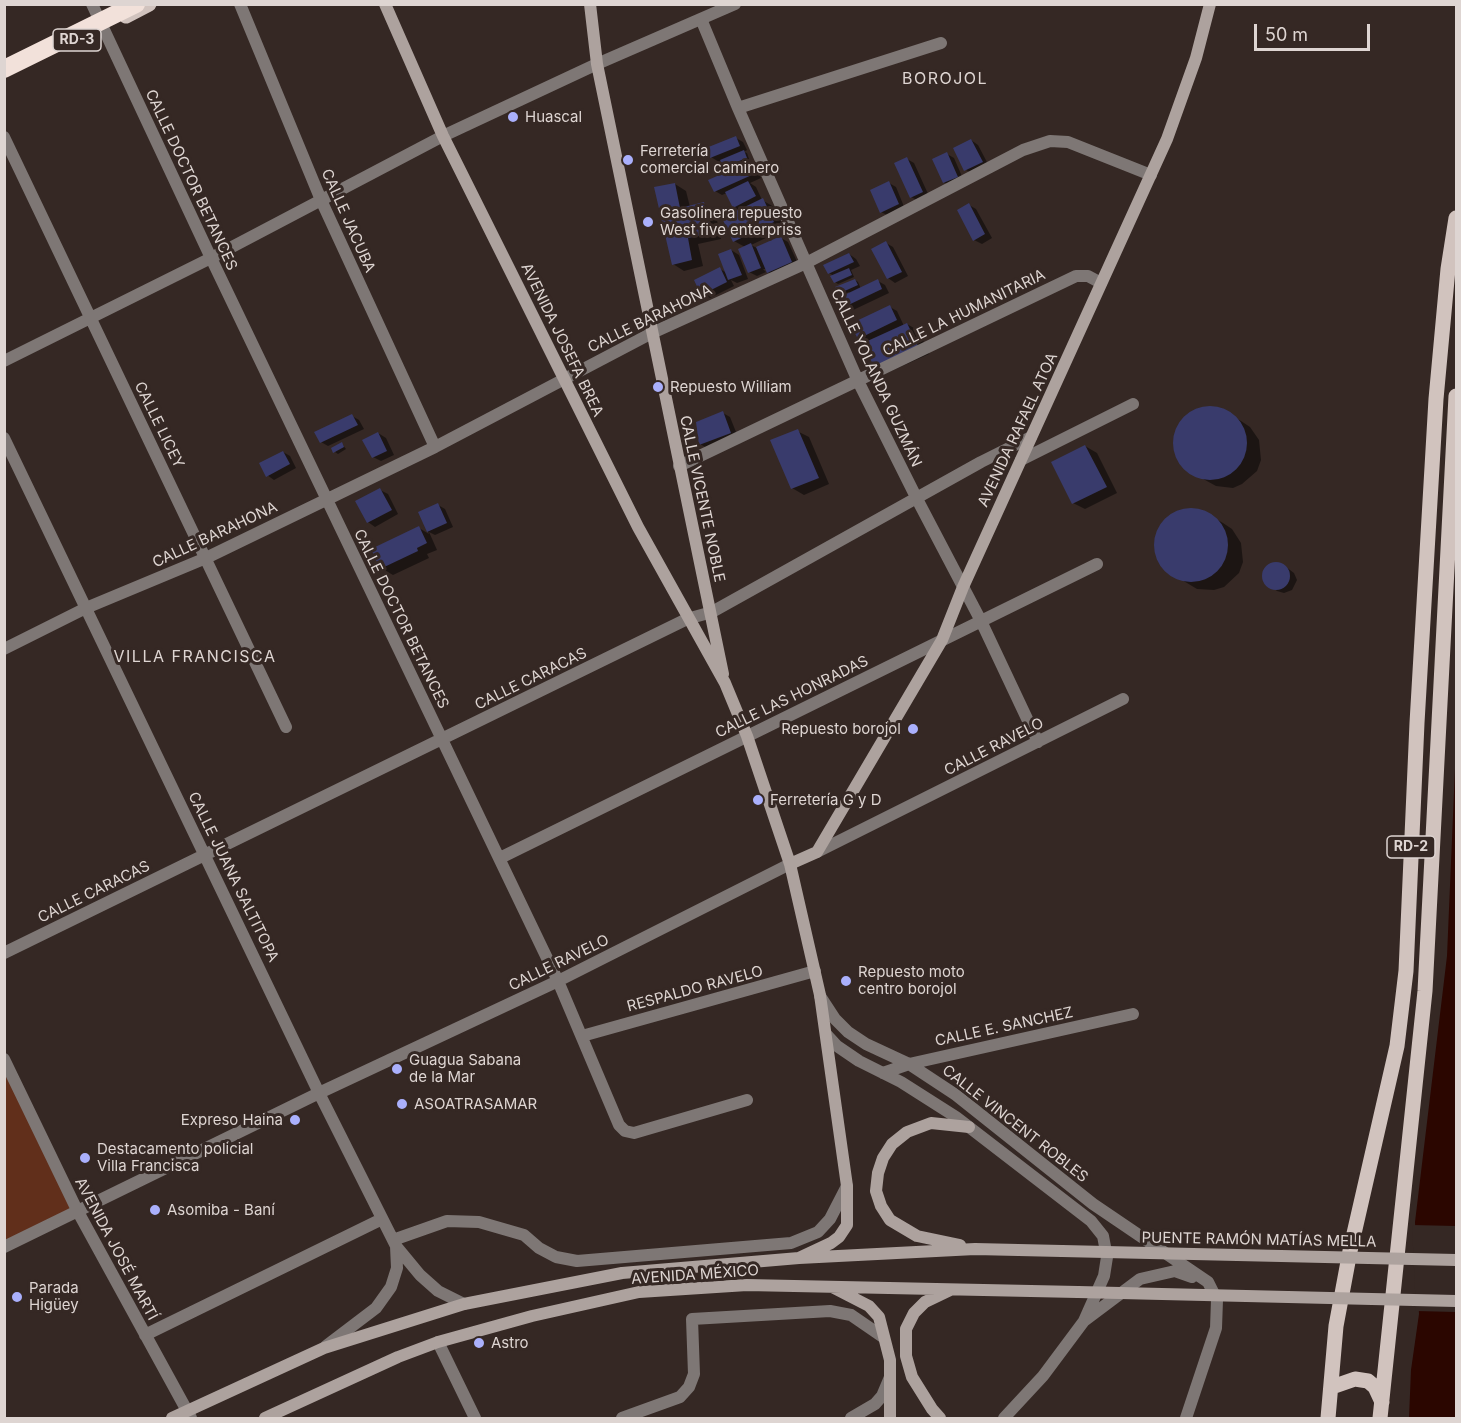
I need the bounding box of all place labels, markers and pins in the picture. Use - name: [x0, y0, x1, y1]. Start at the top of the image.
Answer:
- place label: Huascal: [525, 108, 582, 126]
- marker: Huascal: [506, 110, 520, 124]
- place label: Ferretería comercial caminero: [640, 142, 779, 177]
- marker: Ferretería comercial caminero: [621, 153, 635, 167]
- place label: Gasolinera repuesto West five enterpriss: [660, 204, 802, 239]
- marker: Gasolinera repuesto West five enterpriss: [641, 215, 655, 229]
- place label: Repuesto William: [670, 378, 792, 396]
- marker: Repuesto William: [651, 380, 665, 394]
- place label: Repuesto borojol: [781, 720, 901, 738]
- marker: Repuesto borojol: [906, 722, 920, 736]
- place label: Ferretería G y D: [770, 791, 882, 809]
- marker: Ferretería G y D: [751, 793, 765, 807]
- place label: Repuesto moto centro borojol: [858, 963, 965, 998]
- marker: Repuesto moto centro borojol: [839, 974, 853, 988]
- place label: Guagua Sabana de la Mar: [409, 1051, 521, 1086]
- marker: Guagua Sabana de la Mar: [390, 1062, 404, 1076]
- place label: ASOATRASAMAR: [414, 1095, 537, 1113]
- marker: ASOATRASAMAR: [395, 1097, 409, 1111]
- place label: Expreso Haina: [181, 1111, 283, 1129]
- marker: Expreso Haina: [288, 1113, 302, 1127]
- place label: Destacamento policial Villa Francisca: [97, 1140, 253, 1175]
- marker: Destacamento policial Villa Francisca: [78, 1151, 92, 1165]
- place label: Asomiba - Baní: [167, 1201, 275, 1219]
- marker: Asomiba - Baní: [148, 1203, 162, 1217]
- place label: Parada Higüey: [29, 1279, 79, 1314]
- marker: Parada Higüey: [10, 1290, 24, 1304]
- place label: Astro: [491, 1334, 529, 1352]
- marker: Astro: [472, 1336, 486, 1350]

